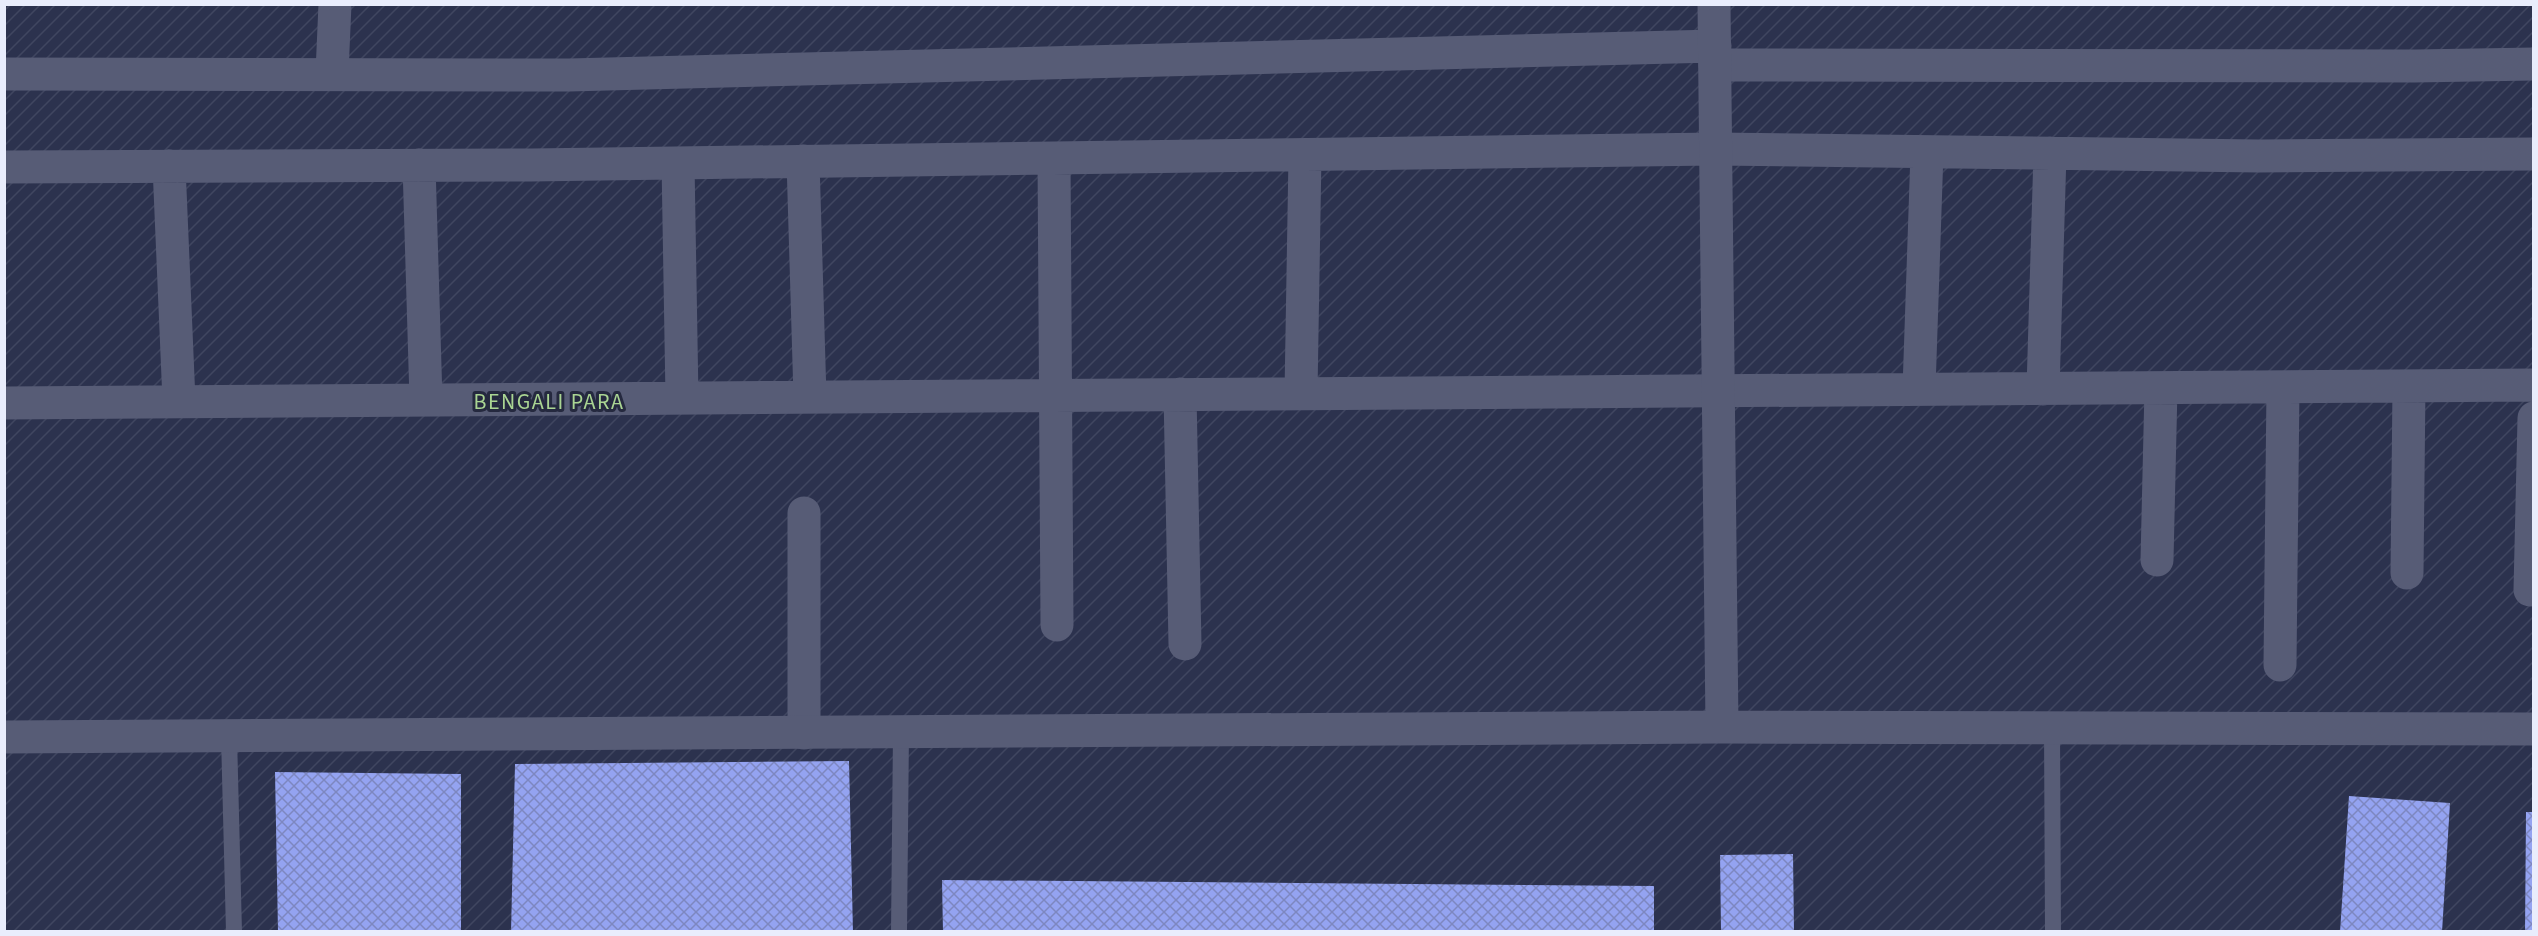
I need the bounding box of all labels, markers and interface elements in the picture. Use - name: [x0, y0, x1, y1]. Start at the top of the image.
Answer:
- district label: BENGALI PARA: [474, 386, 624, 418]

